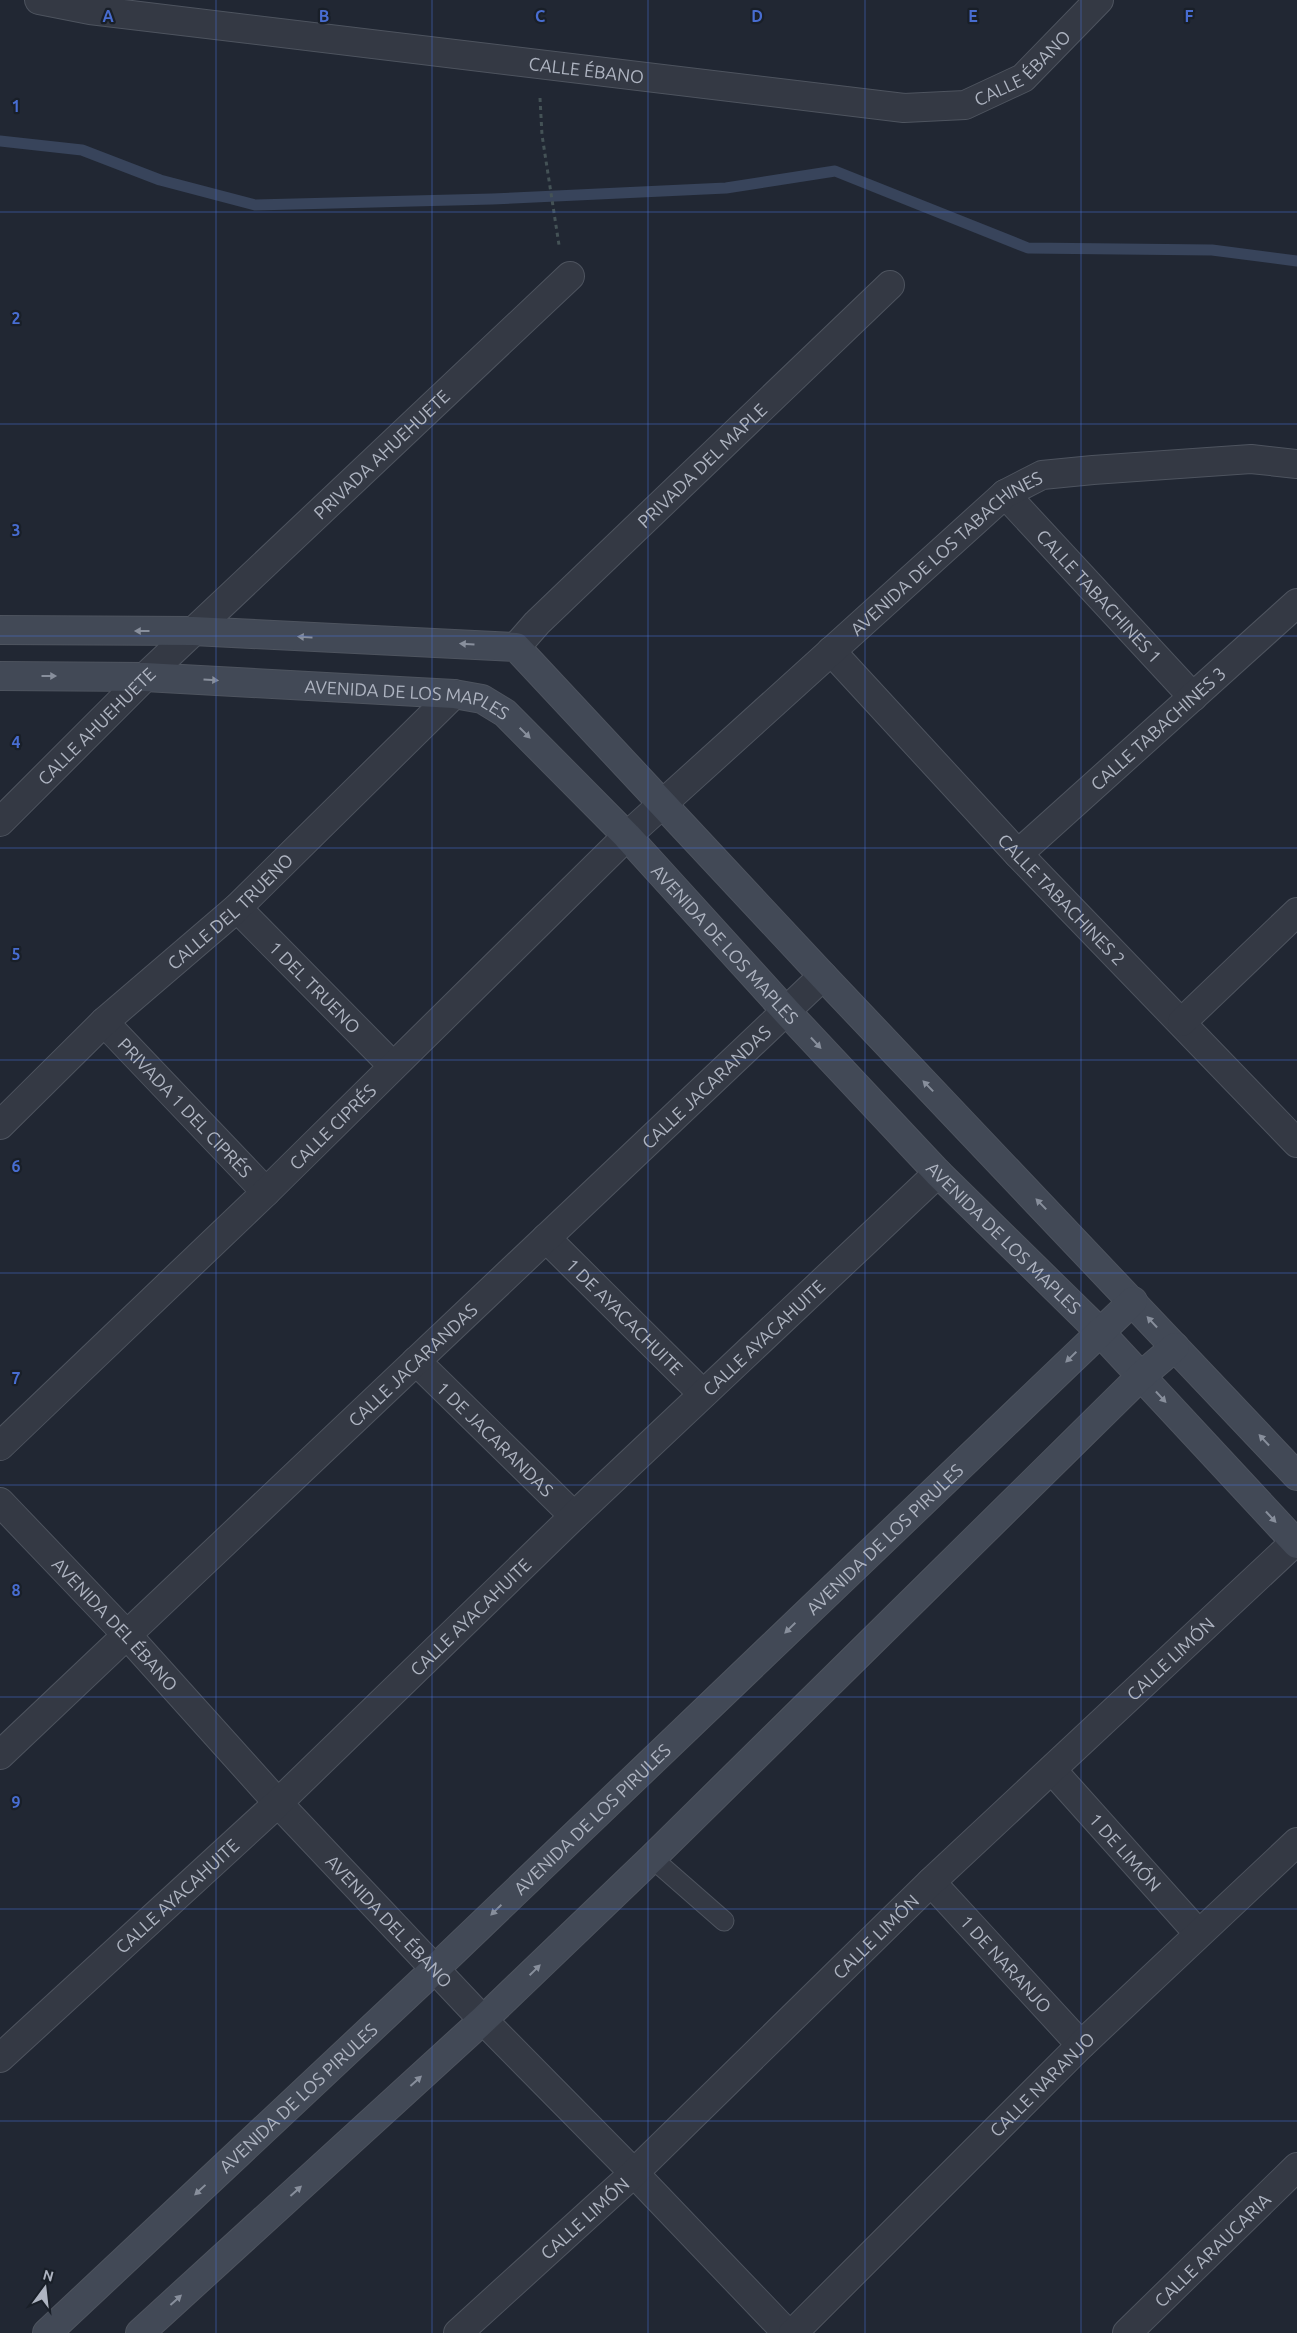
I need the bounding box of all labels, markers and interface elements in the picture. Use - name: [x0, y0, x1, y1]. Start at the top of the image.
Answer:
- text: A: [102, 7, 114, 25]
- text: B: [319, 7, 329, 25]
- text: C: [535, 7, 545, 25]
- text: D: [751, 7, 763, 25]
- text: E: [968, 7, 978, 25]
- text: F: [1185, 7, 1194, 25]
- street label: CALLE ÉBANO: [971, 26, 1074, 109]
- street label: CALLE ÉBANO: [528, 53, 645, 87]
- text: 1: [11, 97, 21, 115]
- text: 2: [11, 309, 21, 327]
- street label: PRIVADA AHUEHUETE: [309, 385, 453, 523]
- street label: PRIVADA DEL MAPLE: [633, 399, 770, 531]
- street label: AVENIDA DE LOS TABACHINES: [846, 467, 1045, 639]
- text: 3: [11, 521, 21, 539]
- street label: CALLE TABACHINES 1: [1033, 525, 1166, 667]
- one-way arrow: [134, 627, 150, 635]
- one-way arrow: [297, 632, 313, 640]
- one-way arrow: [459, 640, 475, 648]
- street label: CALLE AHUEHUETE: [33, 663, 159, 789]
- street label: CALLE TABACHINES 3: [1086, 663, 1229, 794]
- one-way arrow: [41, 672, 57, 680]
- street label: AVENIDA DE LOS MAPLES: [304, 676, 513, 723]
- one-way arrow: [203, 677, 219, 685]
- one-way arrow: [519, 726, 531, 738]
- text: 4: [11, 733, 21, 751]
- street label: CALLE TABACHINES 2: [994, 829, 1129, 969]
- street label: CALLE DEL TRUENO: [163, 849, 296, 973]
- street label: AVENIDA DE LOS MAPLES: [648, 860, 803, 1028]
- street label: 1 DEL TRUENO: [265, 937, 365, 1037]
- text: 5: [11, 945, 21, 963]
- street label: CALLE JACARANDAS: [637, 1021, 774, 1152]
- street label: PRIVADA 1 DEL CIPRÉS: [114, 1034, 256, 1181]
- one-way arrow: [810, 1036, 822, 1048]
- street label: CALLE CIPRÉS: [285, 1080, 380, 1173]
- one-way arrow: [923, 1080, 935, 1092]
- text: 6: [11, 1157, 21, 1175]
- street label: AVENIDA DE LOS MAPLES: [923, 1158, 1085, 1318]
- one-way arrow: [1035, 1198, 1047, 1210]
- street label: 1 DE AYACACHUITE: [562, 1254, 687, 1378]
- street label: CALLE AYACAHUITE: [699, 1275, 828, 1399]
- street label: CALLE JACARANDAS: [344, 1299, 481, 1430]
- one-way arrow: [1146, 1316, 1158, 1328]
- one-way arrow: [1066, 1351, 1078, 1363]
- text: 7: [11, 1369, 21, 1387]
- street label: 1 DE JACARANDAS: [433, 1377, 558, 1500]
- one-way arrow: [1155, 1391, 1167, 1403]
- one-way arrow: [1258, 1435, 1270, 1447]
- street label: AVENIDA DE LOS PIRULES: [802, 1460, 967, 1618]
- one-way arrow: [1265, 1510, 1277, 1522]
- street label: AVENIDA DEL ÉBANO: [49, 1554, 182, 1695]
- street label: CALLE AYACAHUITE: [406, 1554, 534, 1679]
- text: 8: [11, 1581, 21, 1599]
- street label: CALLE LIMÓN: [1122, 1613, 1218, 1704]
- one-way arrow: [784, 1622, 796, 1634]
- street label: AVENIDA DE LOS PIRULES: [509, 1740, 674, 1898]
- text: 9: [11, 1793, 21, 1811]
- street label: 1 DE LIMÓN: [1085, 1809, 1165, 1895]
- street label: CALLE AYACAHUITE: [111, 1834, 242, 1957]
- street label: AVENIDA DEL ÉBANO: [322, 1851, 457, 1991]
- street label: CALLE LIMÓN: [829, 1890, 923, 1983]
- one-way arrow: [491, 1904, 503, 1916]
- street label: 1 DE NARANJO: [957, 1911, 1056, 2016]
- one-way arrow: [529, 1964, 541, 1976]
- street label: AVENIDA DE LOS PIRULES: [215, 2019, 381, 2176]
- street label: CALLE NARANJO: [986, 2028, 1098, 2140]
- one-way arrow: [410, 2075, 422, 2087]
- street label: CALLE LIMÓN: [536, 2173, 633, 2263]
- one-way arrow: [194, 2184, 206, 2196]
- one-way arrow: [290, 2185, 302, 2197]
- street label: CALLE ARAUCARIA: [1150, 2189, 1274, 2311]
- north arrow: [20, 2263, 70, 2313]
- text: N: [41, 2266, 55, 2285]
- one-way arrow: [169, 2294, 181, 2306]

